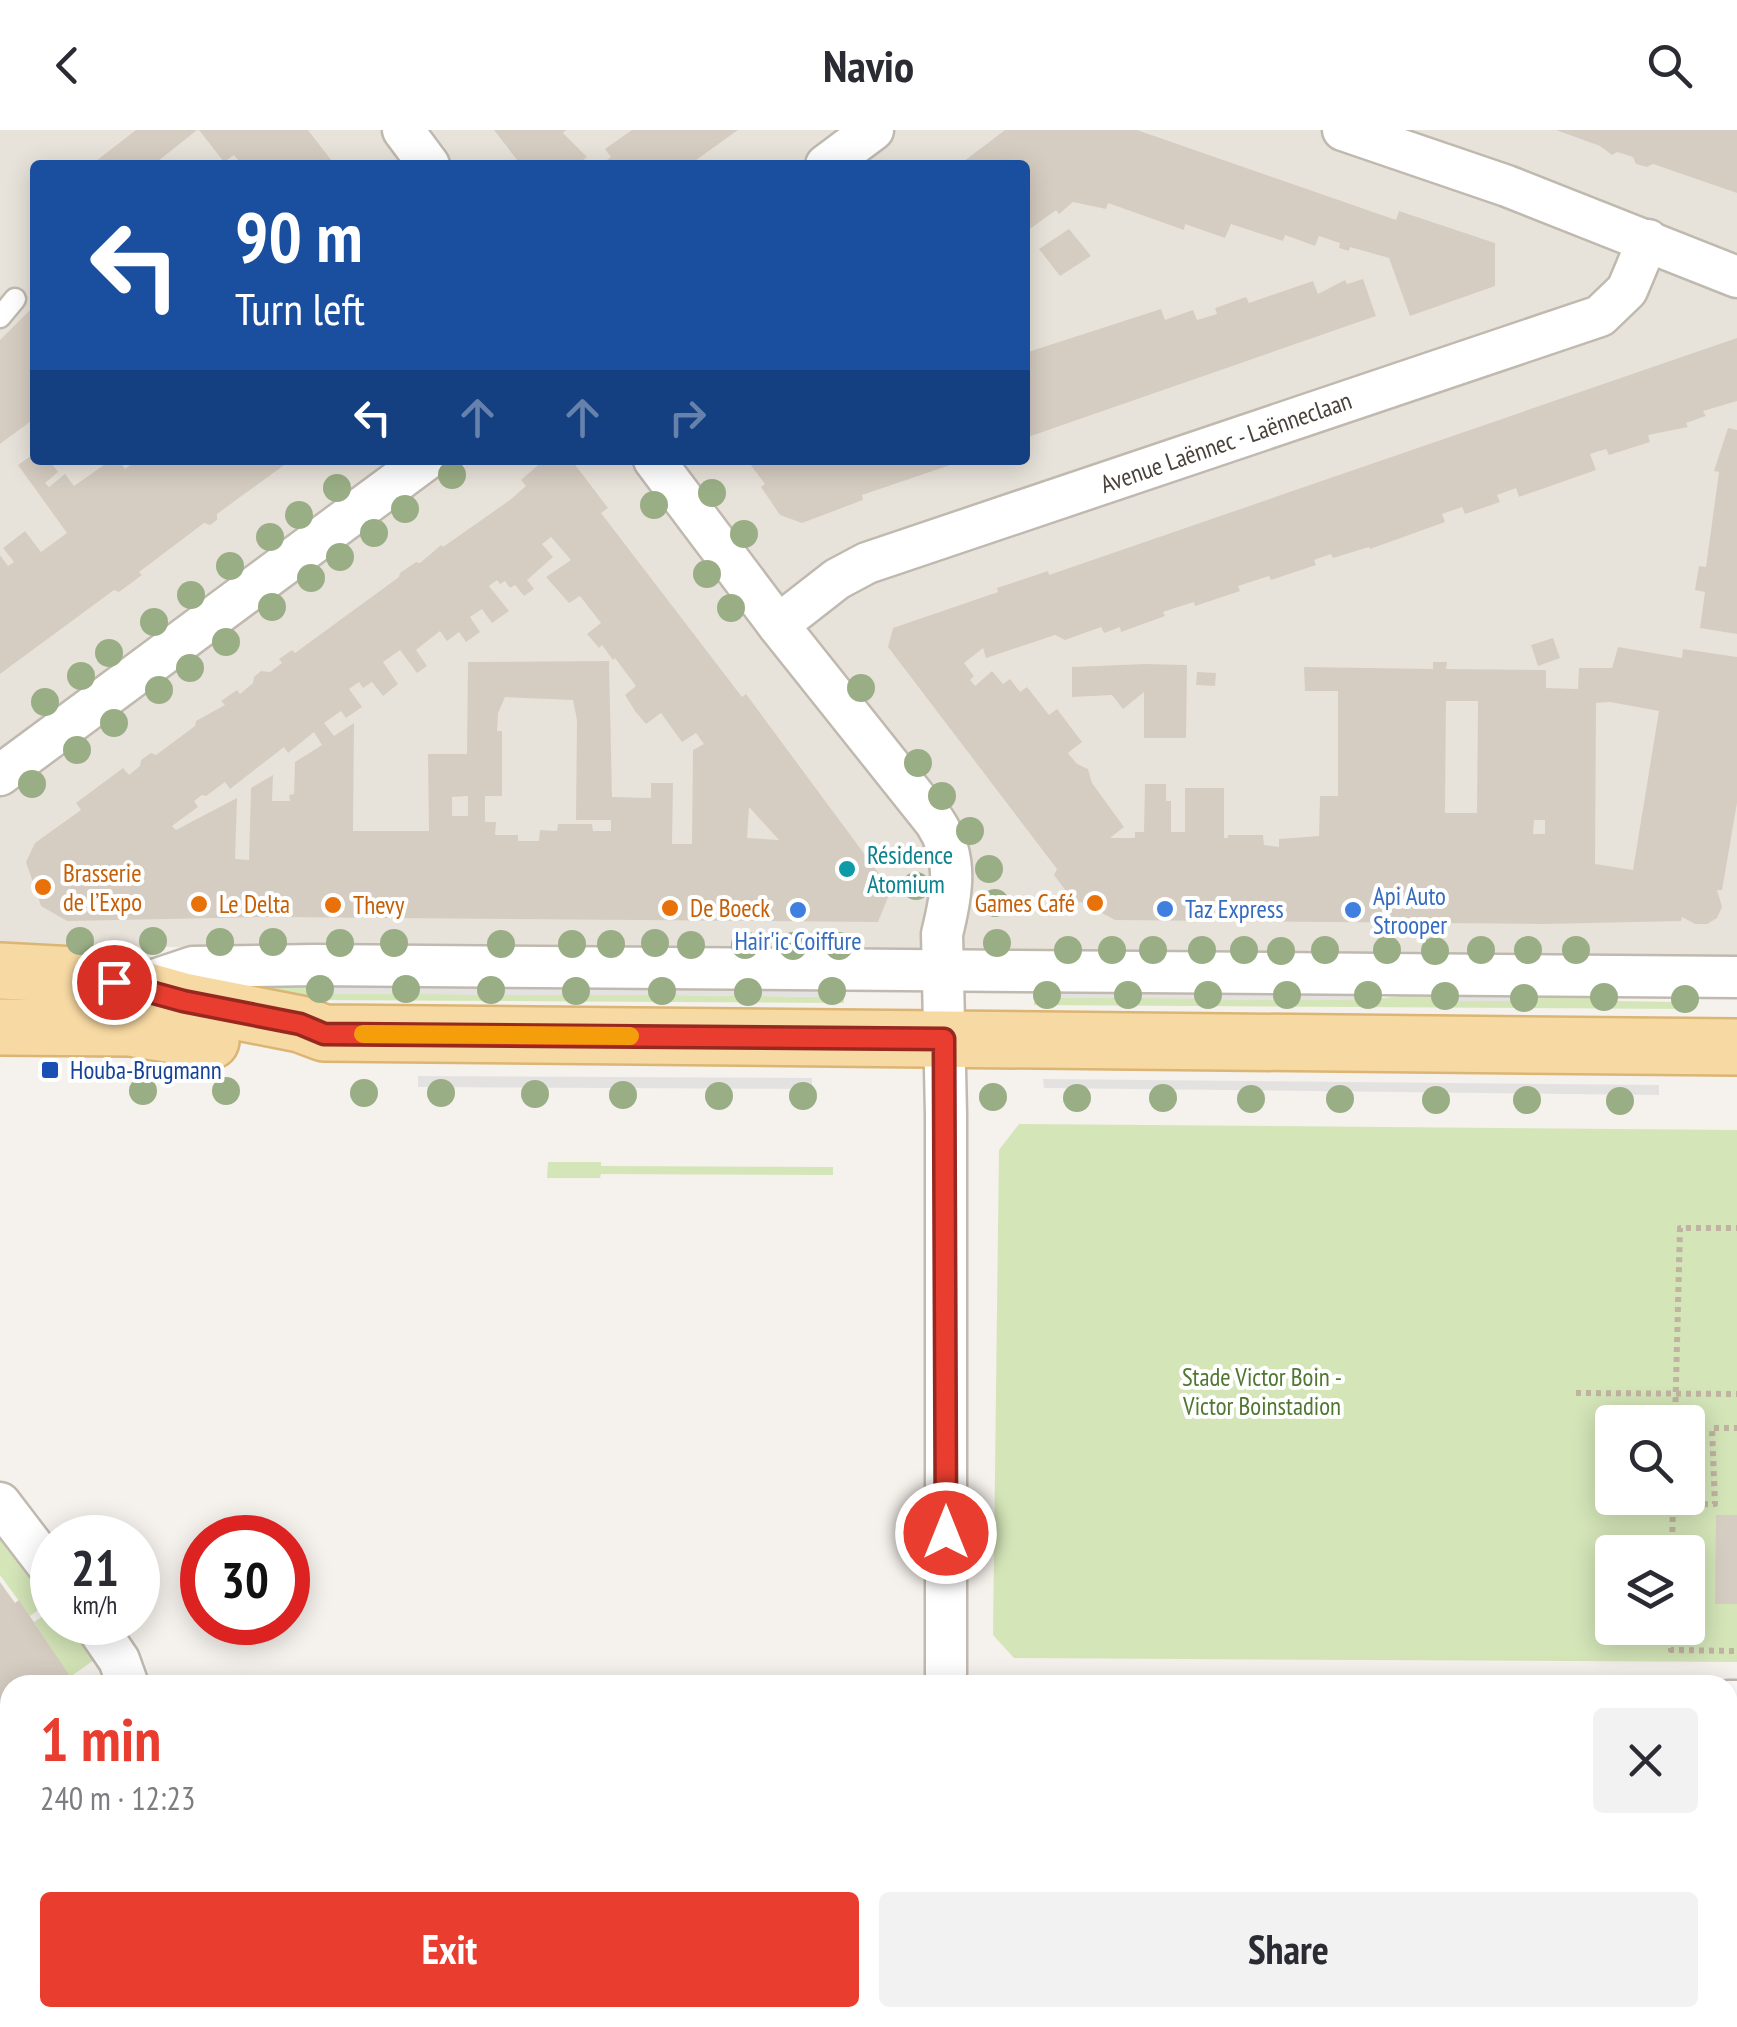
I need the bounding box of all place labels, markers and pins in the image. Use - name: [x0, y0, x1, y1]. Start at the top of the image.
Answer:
- place label: Résidence Atomium: [867, 839, 953, 900]
- place label: Brasserie de l’Expo: [63, 857, 142, 918]
- marker: Résidence Atomium: [836, 858, 858, 880]
- marker: Brasserie de l’Expo: [32, 876, 54, 898]
- place label: Api Auto Strooper: [1373, 880, 1447, 941]
- place label: Games Café: [975, 887, 1075, 919]
- place label: Le Delta: [219, 888, 290, 920]
- place label: Thevy: [353, 889, 405, 921]
- place label: De Boeck: [690, 892, 770, 924]
- marker: Games Café: [1084, 892, 1106, 914]
- marker: Le Delta: [188, 893, 210, 915]
- place label: Taz Express: [1185, 893, 1284, 925]
- marker: Thevy: [322, 894, 344, 916]
- marker: De Boeck: [659, 897, 681, 919]
- marker: Taz Express: [1154, 898, 1176, 920]
- marker: Hair'ic Coiffure: [787, 899, 809, 921]
- marker: Api Auto Strooper: [1342, 899, 1364, 921]
- place label: Hair'ic Coiffure: [734, 925, 862, 957]
- pin: [72, 940, 157, 1025]
- place label: Houba-Brugmann: [70, 1054, 222, 1086]
- marker: Houba-Brugmann: [39, 1059, 61, 1081]

